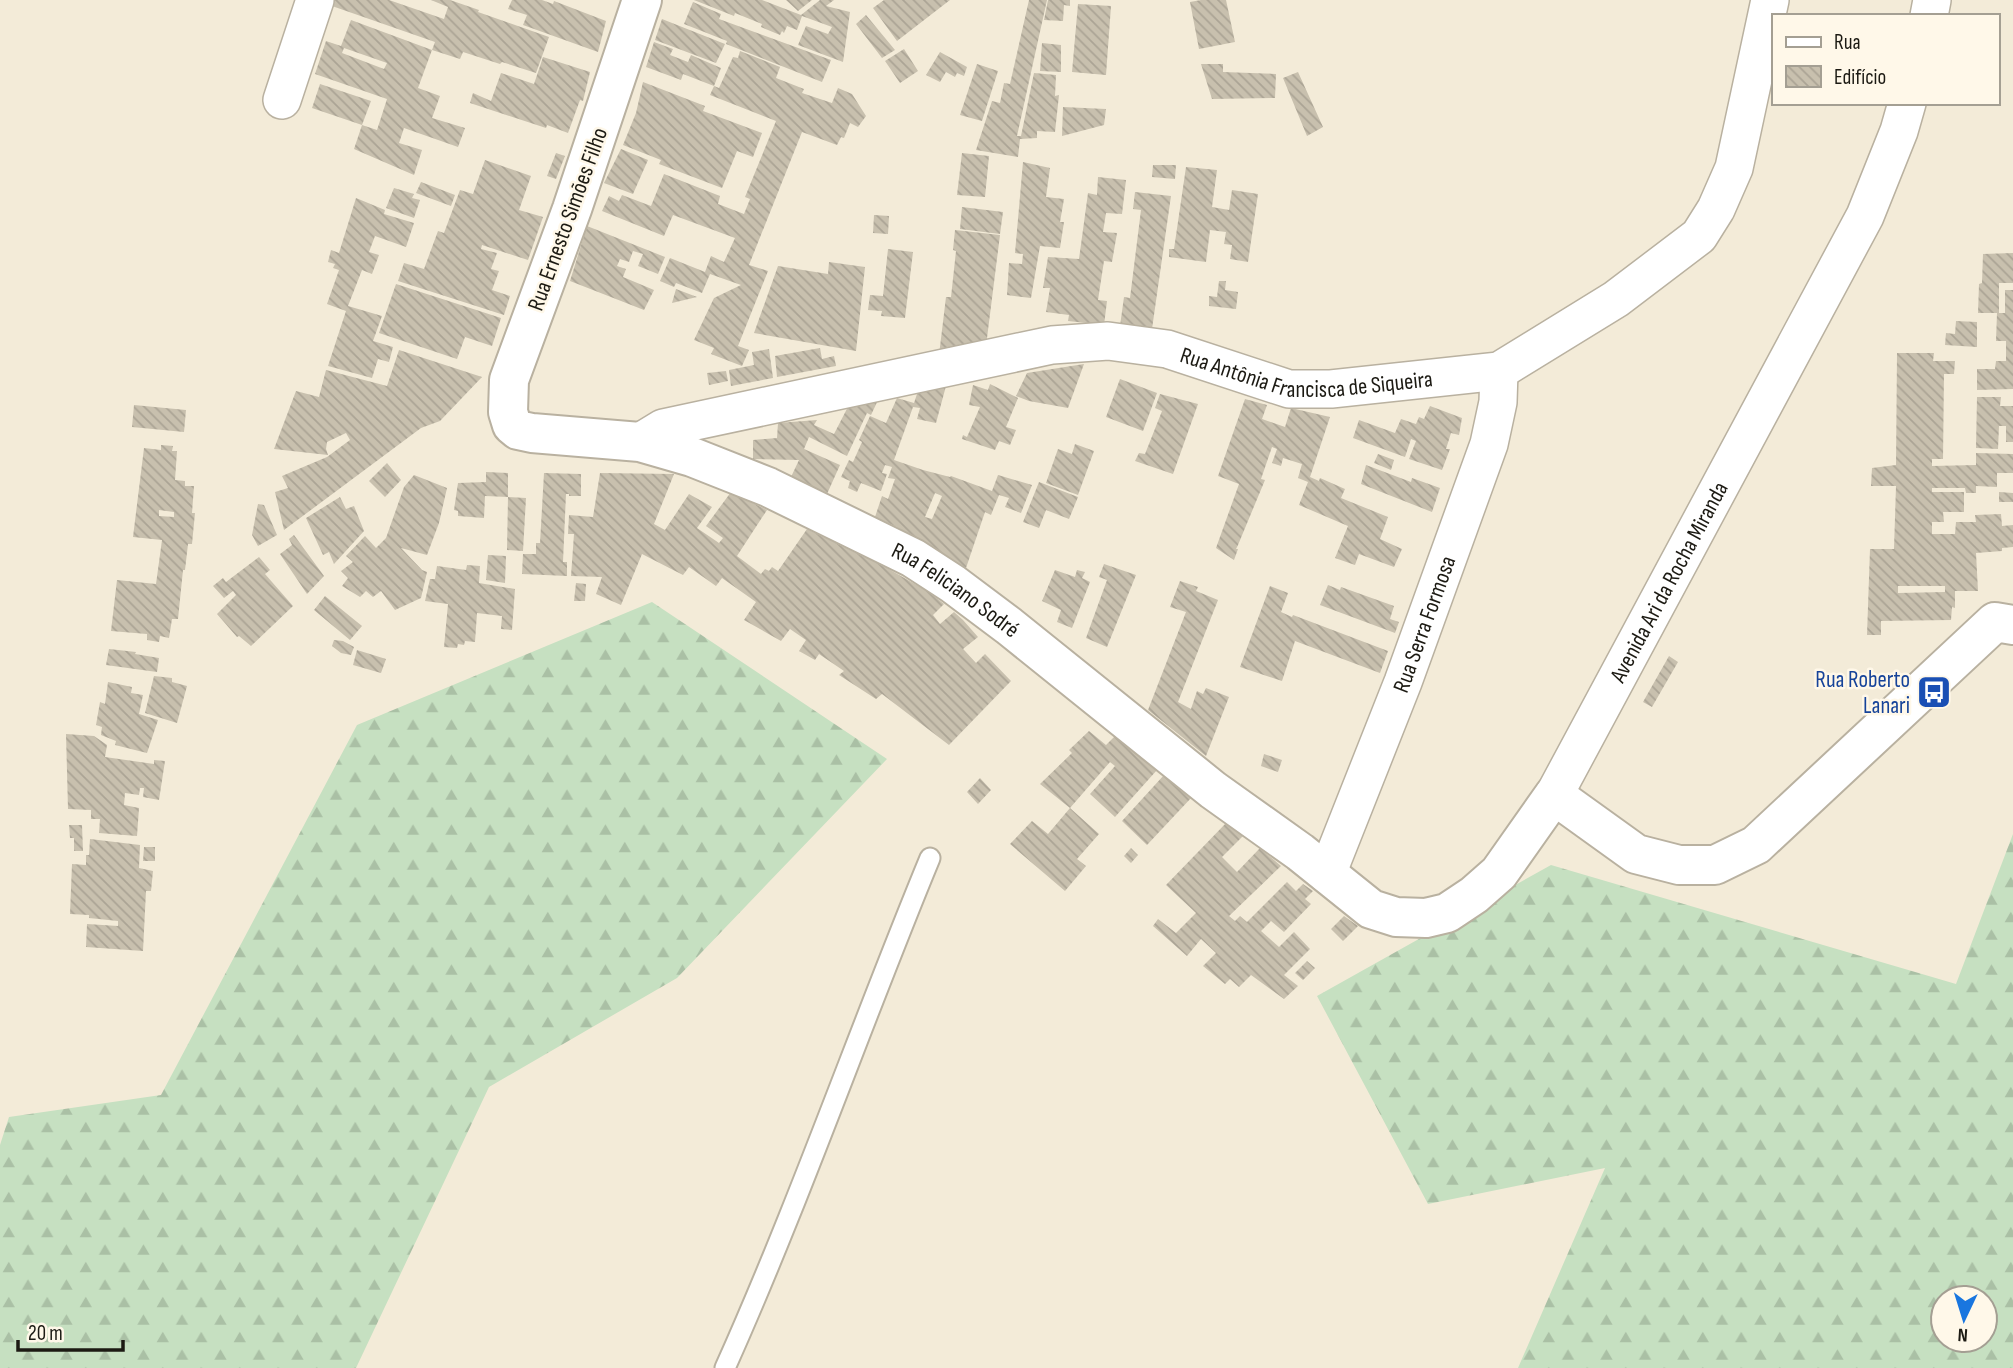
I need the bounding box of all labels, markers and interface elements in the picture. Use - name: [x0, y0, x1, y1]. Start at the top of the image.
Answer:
- legend: [1772, 14, 1999, 105]
- text: Rua: [1834, 30, 1861, 55]
- text: Edifício: [1834, 65, 1886, 90]
- street label: Rua Ernesto Simões Filho: [522, 124, 614, 315]
- street label: Rua Antônia Francisca de Siqueira: [1176, 341, 1434, 404]
- street label: Avenida Ari da Rocha Miranda: [1604, 477, 1735, 688]
- street label: Rua Feliciano Sodré: [887, 537, 1025, 644]
- street label: Rua Serra Formosa: [1387, 552, 1462, 697]
- place label: Rua Roberto Lanari: [1815, 666, 1910, 720]
- bus stop icon: Rua Roberto Lanari: [1915, 673, 1953, 711]
- north arrow: [1929, 1284, 1999, 1354]
- scale bar: [18, 1308, 122, 1352]
- text: 20 m: [28, 1321, 63, 1346]
- text: N: [1957, 1323, 1969, 1346]

